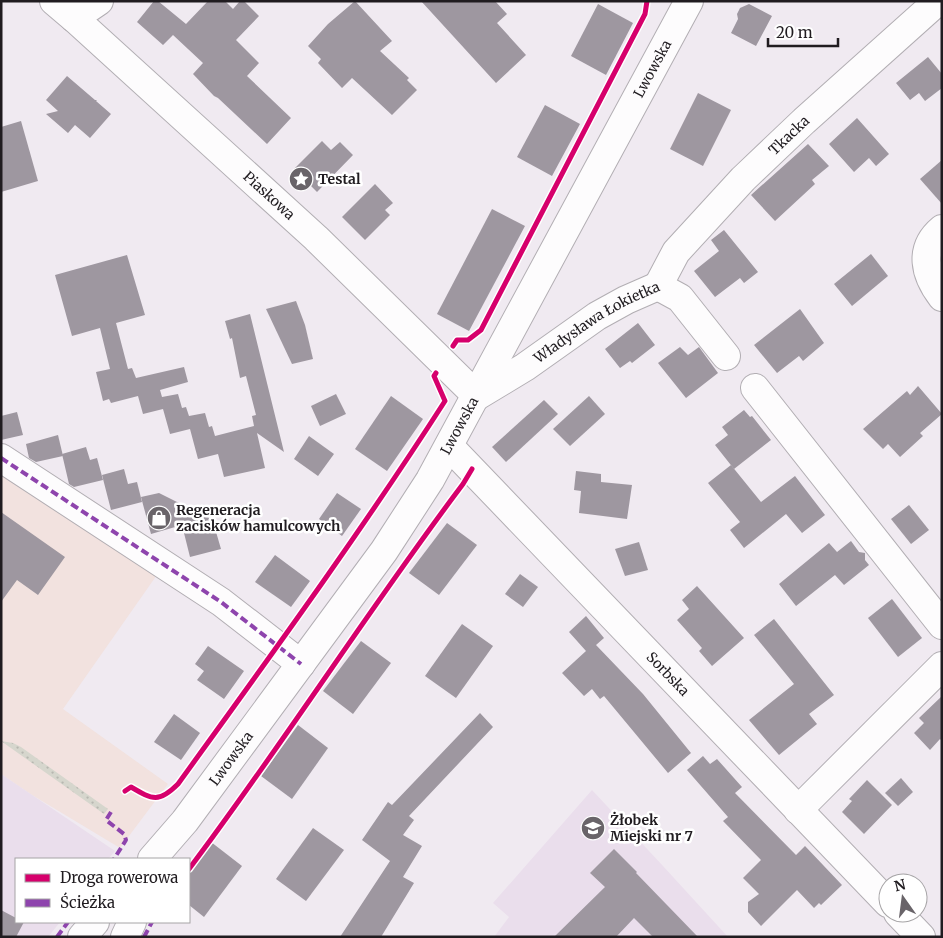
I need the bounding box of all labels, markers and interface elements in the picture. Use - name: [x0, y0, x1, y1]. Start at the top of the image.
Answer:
- scale bar: [768, 15, 838, 47]
- text: 20 m: [776, 23, 813, 42]
- street label: Lwowska: [630, 36, 676, 101]
- street label: Tkacka: [765, 111, 813, 159]
- place icon: Testal: [288, 166, 314, 192]
- street label: Piaskowa: [240, 167, 299, 224]
- place label: Testal: [318, 170, 361, 188]
- street label: Władysława Łokietka: [529, 277, 663, 368]
- street label: Lwowska: [436, 393, 482, 458]
- place label: Regeneracja zacisków hamulcowych: [176, 501, 341, 535]
- shop icon: Regeneracja zacisków hamulcowych: [146, 505, 172, 531]
- street label: Sorbska: [643, 648, 694, 700]
- street label: Lwowska: [205, 727, 257, 789]
- place label: Żłobek Miejski nr 7: [610, 811, 693, 845]
- school or university icon: Żłobek Miejski nr 7: [580, 815, 606, 841]
- legend: [15, 858, 190, 923]
- text: Droga rowerowa: [60, 868, 178, 887]
- north arrow: [878, 873, 928, 923]
- text: N: [892, 875, 907, 895]
- text: Ścieżka: [60, 892, 115, 912]

